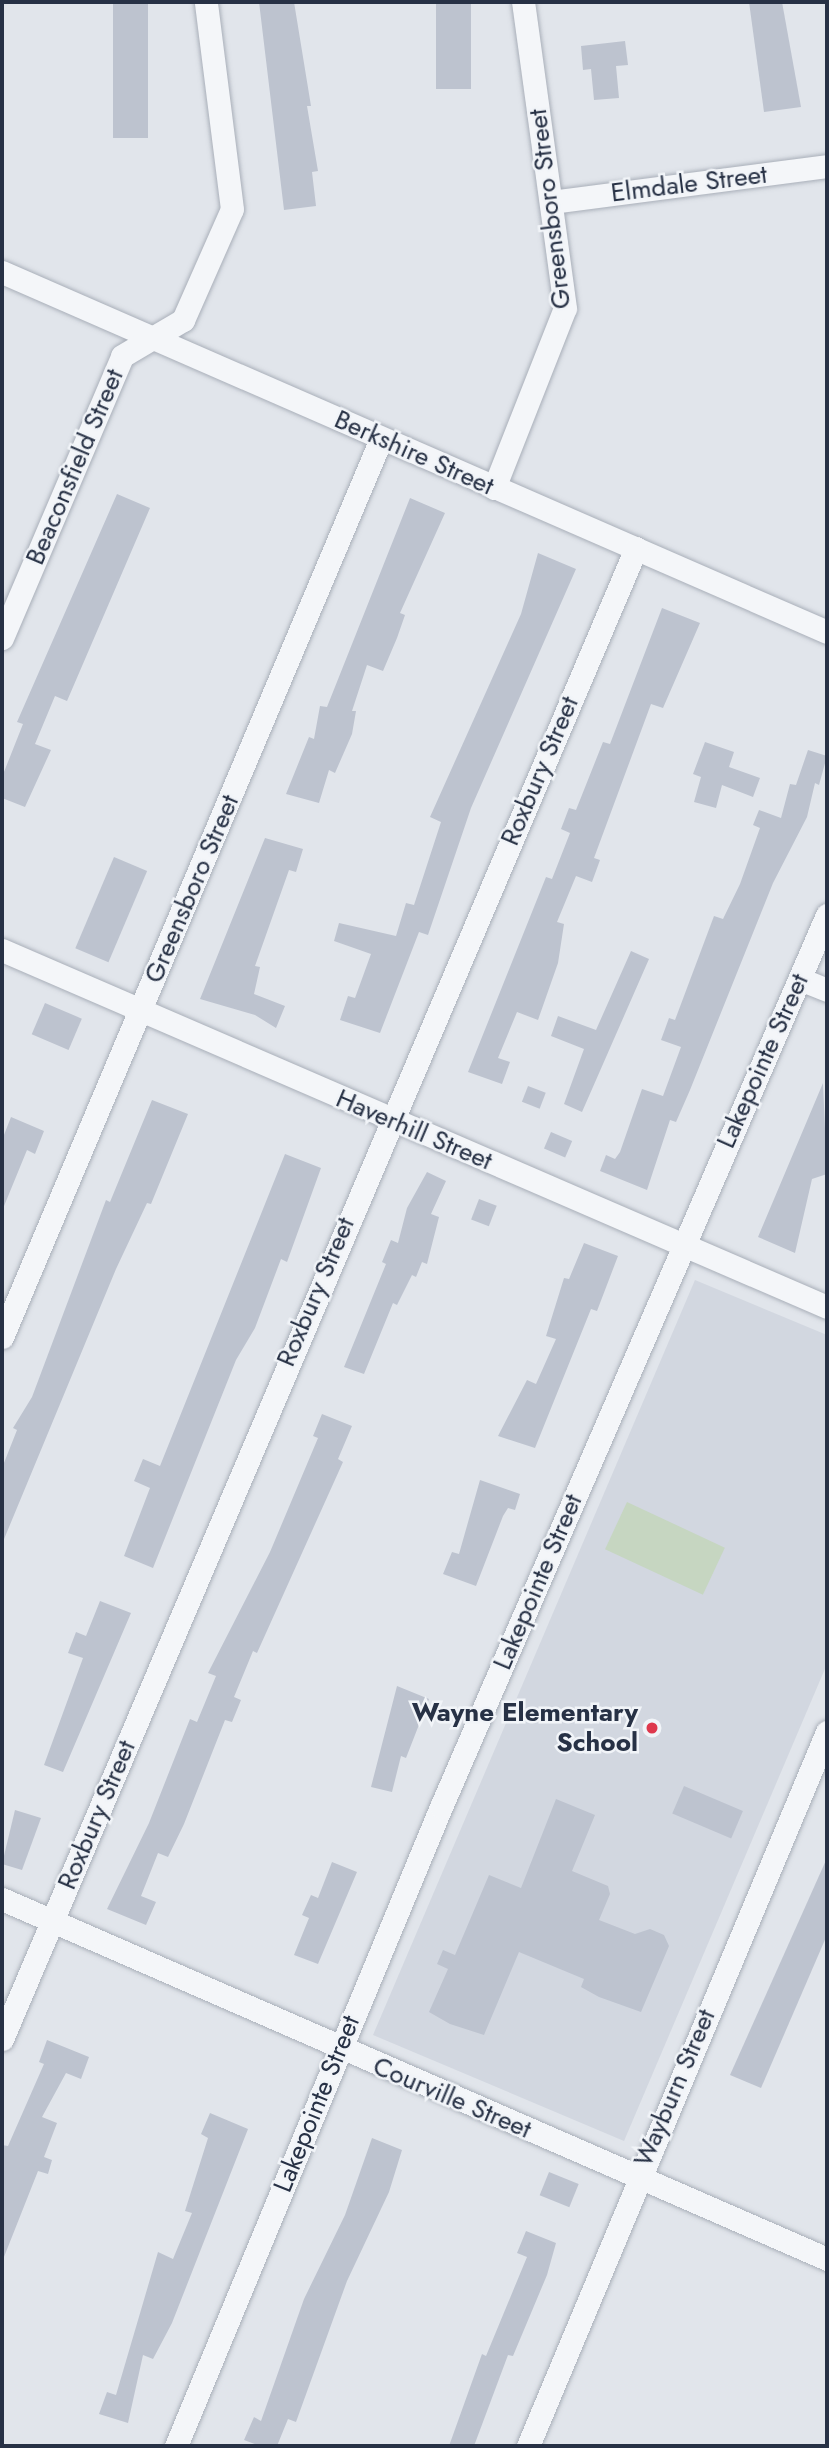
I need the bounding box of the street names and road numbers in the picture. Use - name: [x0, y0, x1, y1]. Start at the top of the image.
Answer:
- street label: Greensboro Street: [522, 107, 578, 311]
- street label: Elmdale Street: [609, 159, 769, 209]
- street label: Beaconsfield Street: [20, 365, 130, 569]
- street label: Berkshire Street: [330, 404, 498, 502]
- street label: Roxbury Street: [495, 692, 585, 850]
- street label: Greensboro Street: [138, 790, 246, 988]
- street label: Lakepointe Street: [711, 969, 815, 1153]
- street label: Haverhill Street: [331, 1083, 497, 1177]
- street label: Roxbury Street: [271, 1213, 361, 1371]
- street label: Lakepointe Street: [487, 1490, 589, 1674]
- street label: Roxbury Street: [52, 1736, 142, 1894]
- street label: Wayburn Street: [628, 2005, 722, 2171]
- street label: Lakepointe Street: [267, 2011, 367, 2197]
- street label: Courville Street: [368, 2051, 536, 2145]

